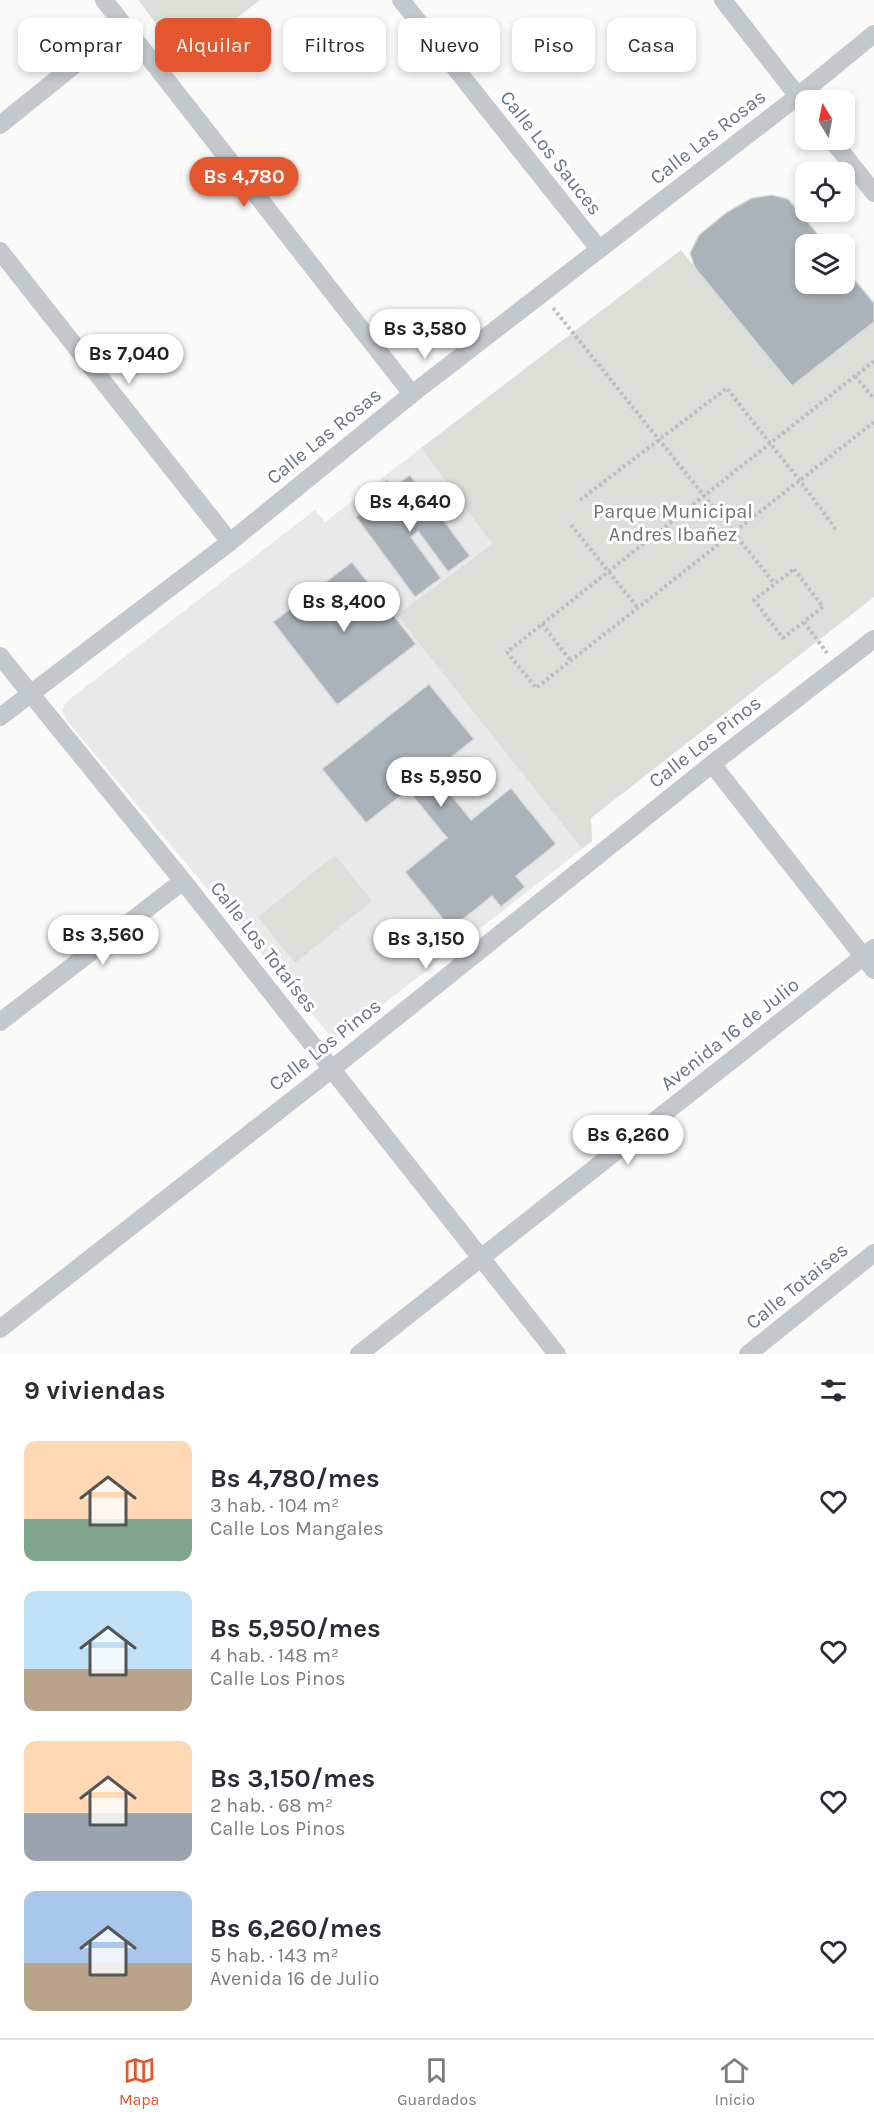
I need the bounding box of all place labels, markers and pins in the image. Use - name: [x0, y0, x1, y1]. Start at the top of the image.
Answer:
- pin: Bs 4,780: [182, 157, 306, 208]
- pin: Bs 3,580: [363, 309, 487, 360]
- pin: Bs 7,040: [67, 334, 191, 385]
- pin: Bs 4,640: [348, 482, 472, 533]
- pin: Bs 8,400: [282, 582, 406, 633]
- pin: Bs 5,950: [379, 757, 503, 808]
- pin: Bs 3,560: [41, 915, 165, 966]
- pin: Bs 3,150: [364, 919, 488, 970]
- pin: Bs 6,260: [566, 1115, 690, 1166]

